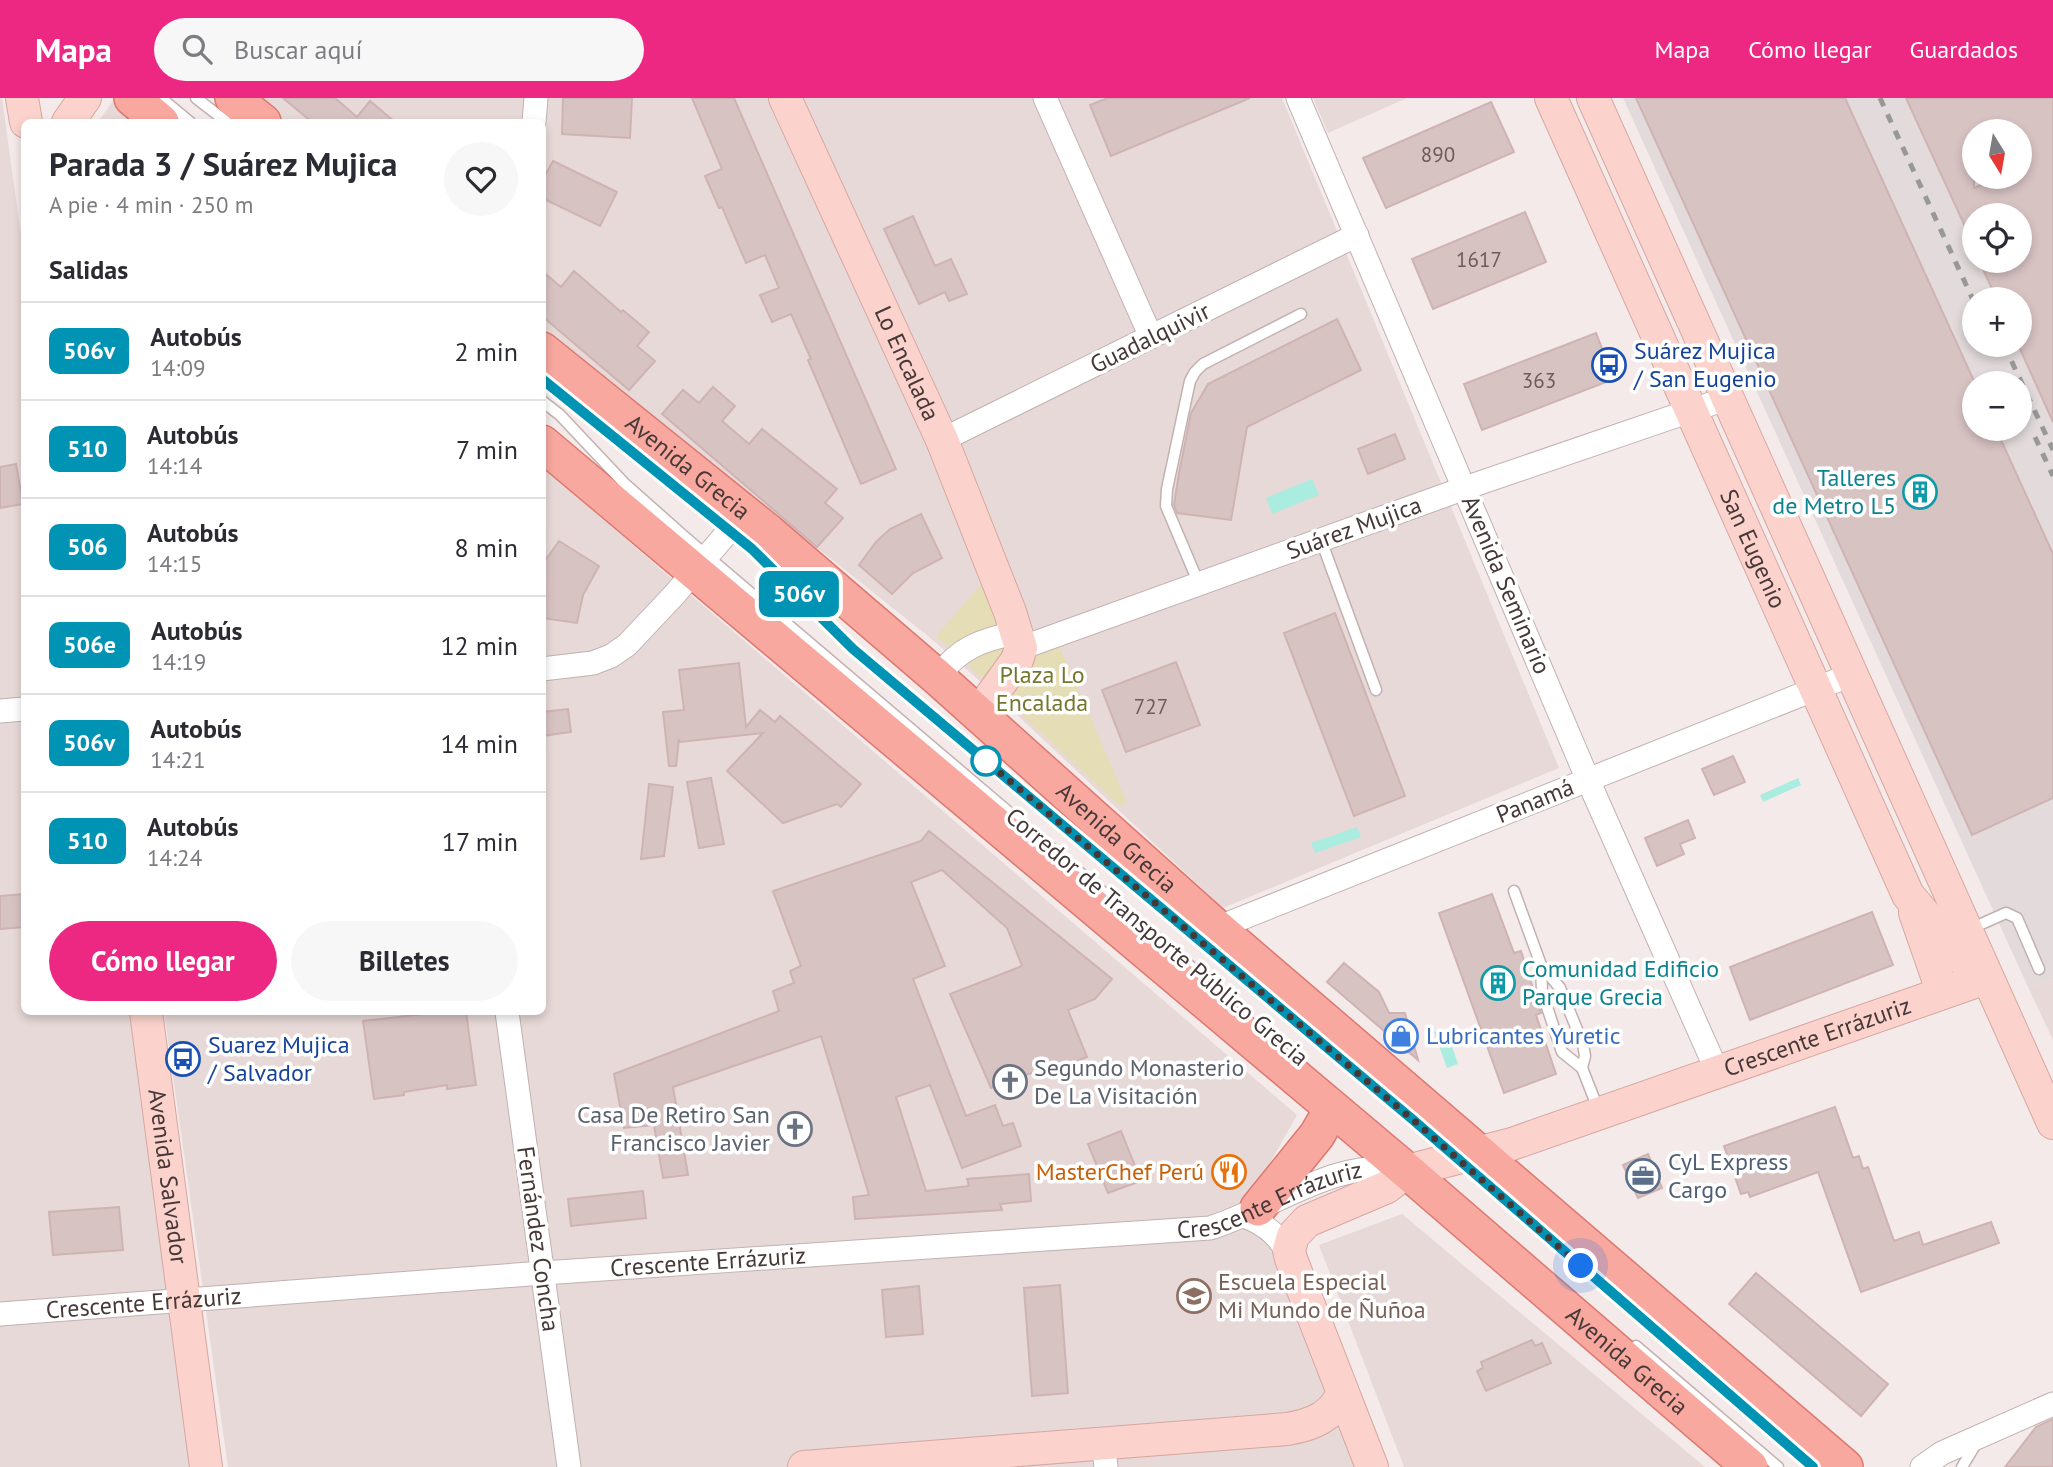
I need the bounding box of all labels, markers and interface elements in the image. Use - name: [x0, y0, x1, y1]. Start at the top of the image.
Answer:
- search box: [154, 18, 644, 81]
- text: Mapa: [35, 28, 112, 71]
- icon: search: [178, 30, 216, 68]
- text: Buscar aquí: [234, 33, 362, 66]
- text: Mapa: [1654, 34, 1710, 65]
- text: Cómo llegar: [1748, 34, 1872, 65]
- text: Guardados: [1910, 34, 2018, 65]
- north arrow: [1962, 119, 2032, 189]
- map controls: [1962, 119, 2032, 441]
- house number: 890: [1421, 141, 1455, 168]
- text: Parada 3 / Suárez Mujica: [49, 142, 397, 185]
- button: heart: [444, 142, 518, 216]
- text: A pie · 4 min · 250 m: [49, 190, 253, 219]
- button: locate: [1962, 203, 2032, 273]
- house number: 1617: [1456, 246, 1502, 273]
- text: Salidas: [49, 253, 128, 286]
- button: +: [1962, 287, 2032, 357]
- street label: Guadalquivir: [1085, 295, 1215, 380]
- street label: Lo Encalada: [868, 301, 947, 425]
- text: Autobús: [150, 320, 242, 353]
- text: 506v: [63, 335, 115, 366]
- text: 2 min: [455, 335, 518, 368]
- place label: Suárez Mujica / San Eugenio: [1633, 335, 1776, 394]
- bus stop icon: Suárez Mujica / San Eugenio: [1590, 346, 1628, 384]
- text: 14:09: [150, 353, 205, 382]
- house number: 363: [1522, 367, 1556, 394]
- button: −: [1962, 371, 2032, 441]
- street label: Avenida Grecia: [619, 407, 757, 526]
- text: Autobús: [147, 418, 239, 451]
- text: 510: [67, 433, 108, 464]
- text: 7 min: [456, 433, 518, 466]
- text: 14:14: [147, 451, 202, 480]
- place label: Talleres de Metro L5: [1772, 462, 1896, 521]
- building icon: Talleres de Metro L5: [1901, 473, 1939, 511]
- street label: San Eugenio: [1713, 484, 1794, 613]
- street label: Suárez Mujica: [1282, 489, 1426, 566]
- street label: Avenida Seminario: [1455, 491, 1558, 679]
- text: Autobús: [147, 516, 239, 549]
- text: 506: [67, 531, 108, 562]
- text: 8 min: [455, 531, 518, 564]
- text: 14:15: [147, 549, 202, 578]
- line badge: 506v: [750, 571, 848, 617]
- text: 506v: [773, 578, 825, 609]
- text: Autobús: [151, 614, 243, 647]
- text: 506e: [63, 629, 116, 660]
- text: 12 min: [440, 629, 518, 662]
- text: 14:19: [151, 647, 206, 676]
- park label: Plaza Lo Encalada: [996, 659, 1088, 718]
- house number: 727: [1134, 693, 1168, 720]
- text: Autobús: [150, 712, 242, 745]
- text: 506v: [63, 727, 115, 758]
- text: 14 min: [440, 727, 518, 760]
- text: 14:21: [150, 745, 205, 774]
- unlabelled marker: [971, 746, 1001, 776]
- street label: Panamá: [1491, 771, 1578, 830]
- street label: Avenida Grecia: [1050, 775, 1184, 900]
- street label: Corredor de Transporte Público Grecia: [999, 801, 1315, 1073]
- text: Autobús: [147, 810, 239, 843]
- text: 510: [67, 825, 108, 856]
- text: 17 min: [442, 825, 518, 858]
- text: 14:24: [147, 843, 202, 872]
- button: Cómo llegar: [49, 921, 277, 1001]
- button: Billetes: [291, 921, 518, 1001]
- place label: Comunidad Edificio Parque Grecia: [1522, 953, 1719, 1012]
- building icon: Comunidad Edificio Parque Grecia: [1479, 964, 1517, 1002]
- street label: Crescente Errázuriz: [1720, 990, 1915, 1084]
- shop icon: Lubricantes Yuretic: [1382, 1017, 1420, 1055]
- place label: Lubricantes Yuretic: [1426, 1020, 1621, 1051]
- place label: Suarez Mujica / Salvador: [207, 1029, 350, 1088]
- bus stop icon: Suarez Mujica / Salvador: [164, 1040, 202, 1078]
- place label: Segundo Monasterio De La Visitación: [1034, 1052, 1244, 1111]
- church icon: Segundo Monasterio De La Visitación: [991, 1063, 1029, 1101]
- street label: Avenida Salvador: [141, 1087, 195, 1266]
- place label: Casa De Retiro San Francisco Javier: [577, 1099, 770, 1158]
- church icon: Casa De Retiro San Francisco Javier: [776, 1110, 814, 1148]
- street label: Fernández Concha: [510, 1144, 567, 1334]
- place label: CyL Express Cargo: [1668, 1146, 1788, 1205]
- restaurant icon: MasterChef Perú: [1210, 1153, 1248, 1191]
- street label: Crescente Errázuriz: [1176, 1154, 1364, 1245]
- place label: MasterChef Perú: [1036, 1156, 1204, 1187]
- office icon: CyL Express Cargo: [1624, 1157, 1662, 1195]
- street label: Crescente Errázuriz: [609, 1239, 807, 1283]
- your location: [1563, 1248, 1598, 1283]
- place label: Escuela Especial Mi Mundo de Ñuñoa: [1218, 1266, 1426, 1325]
- school or university icon: Escuela Especial Mi Mundo de Ñuñoa: [1175, 1277, 1213, 1315]
- street label: Crescente Errázuriz: [45, 1280, 242, 1325]
- street label: Avenida Grecia: [1560, 1299, 1695, 1422]

